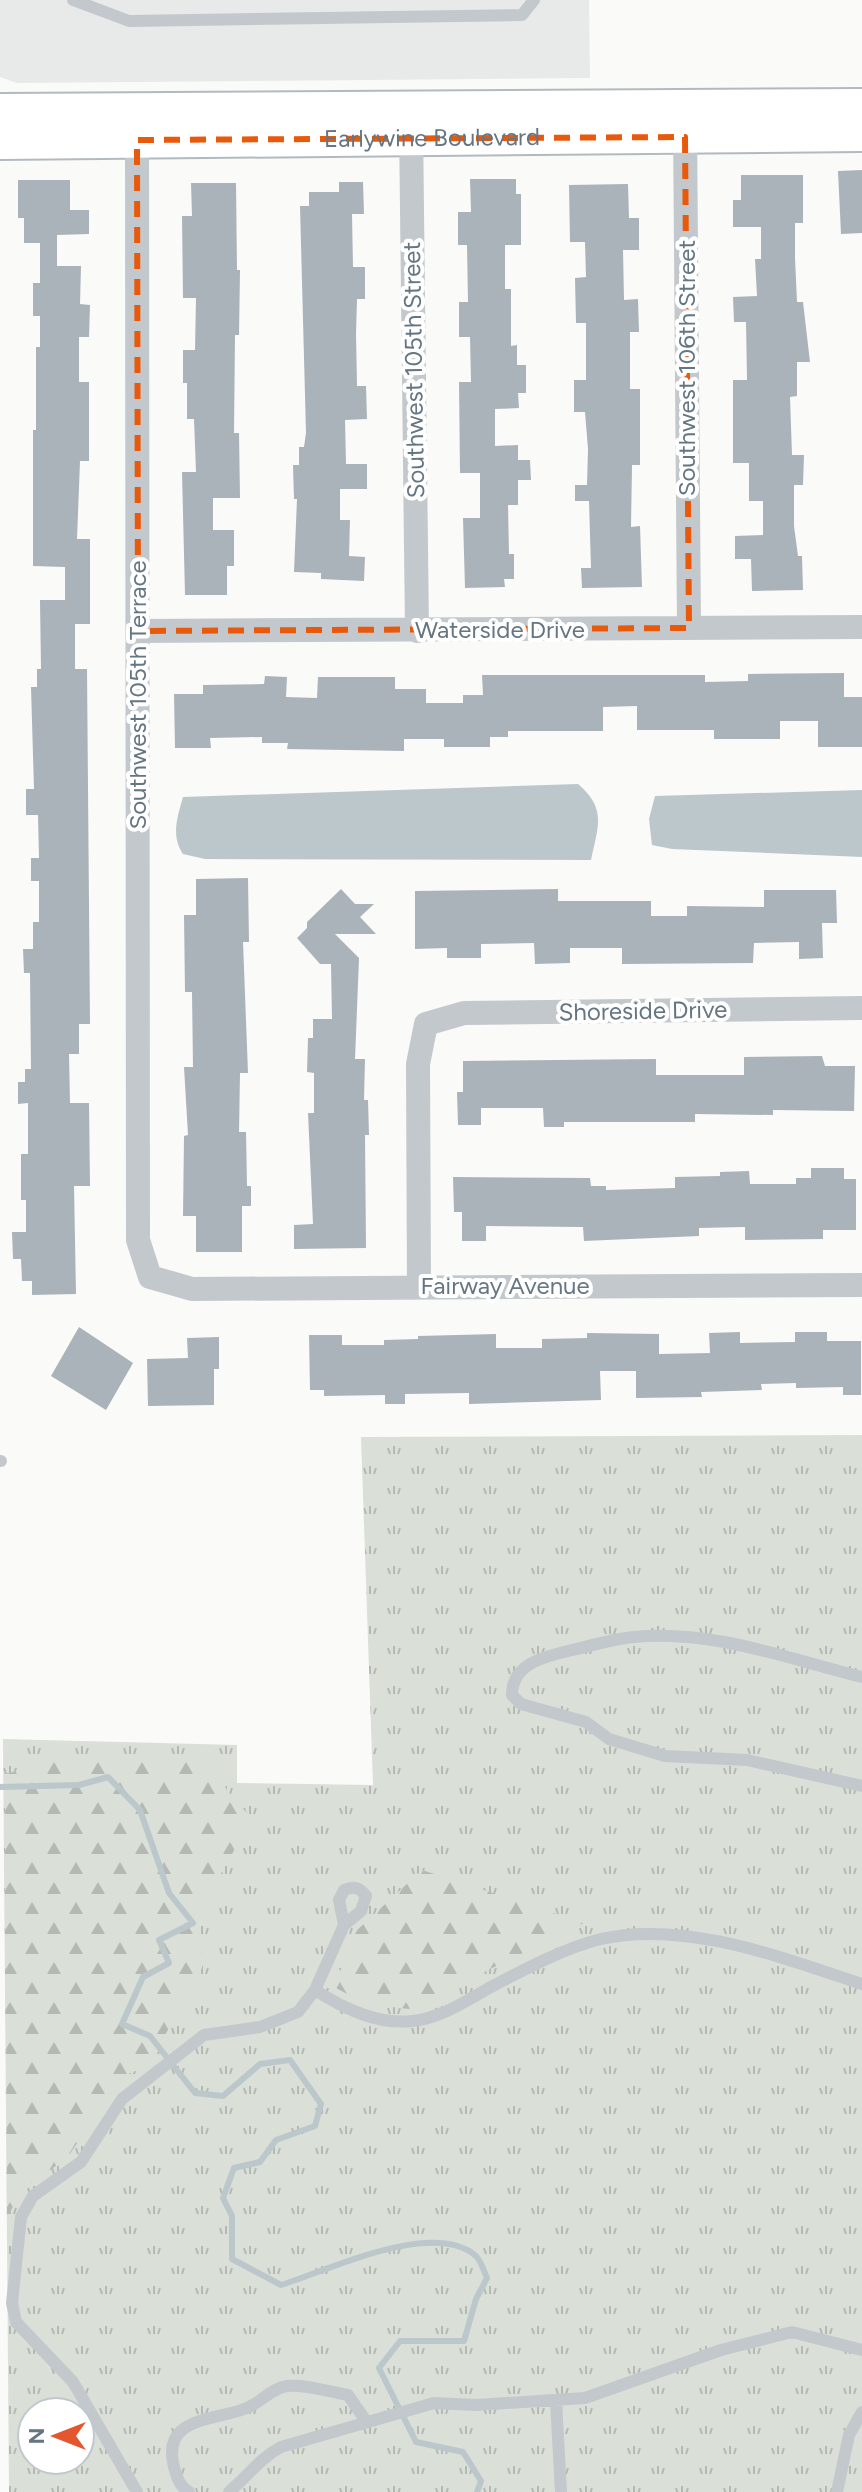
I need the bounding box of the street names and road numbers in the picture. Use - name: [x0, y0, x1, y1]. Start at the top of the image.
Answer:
- street label: Earlywine Boulevard: [324, 122, 540, 153]
- street label: Southwest 106th Street: [672, 240, 701, 496]
- street label: Southwest 105th Street: [397, 241, 430, 499]
- street label: Southwest 105th Terrace: [123, 560, 152, 830]
- street label: Waterside Drive: [415, 615, 585, 644]
- street label: Shoreside Drive: [558, 995, 728, 1026]
- street label: Fairway Avenue: [420, 1271, 590, 1300]

